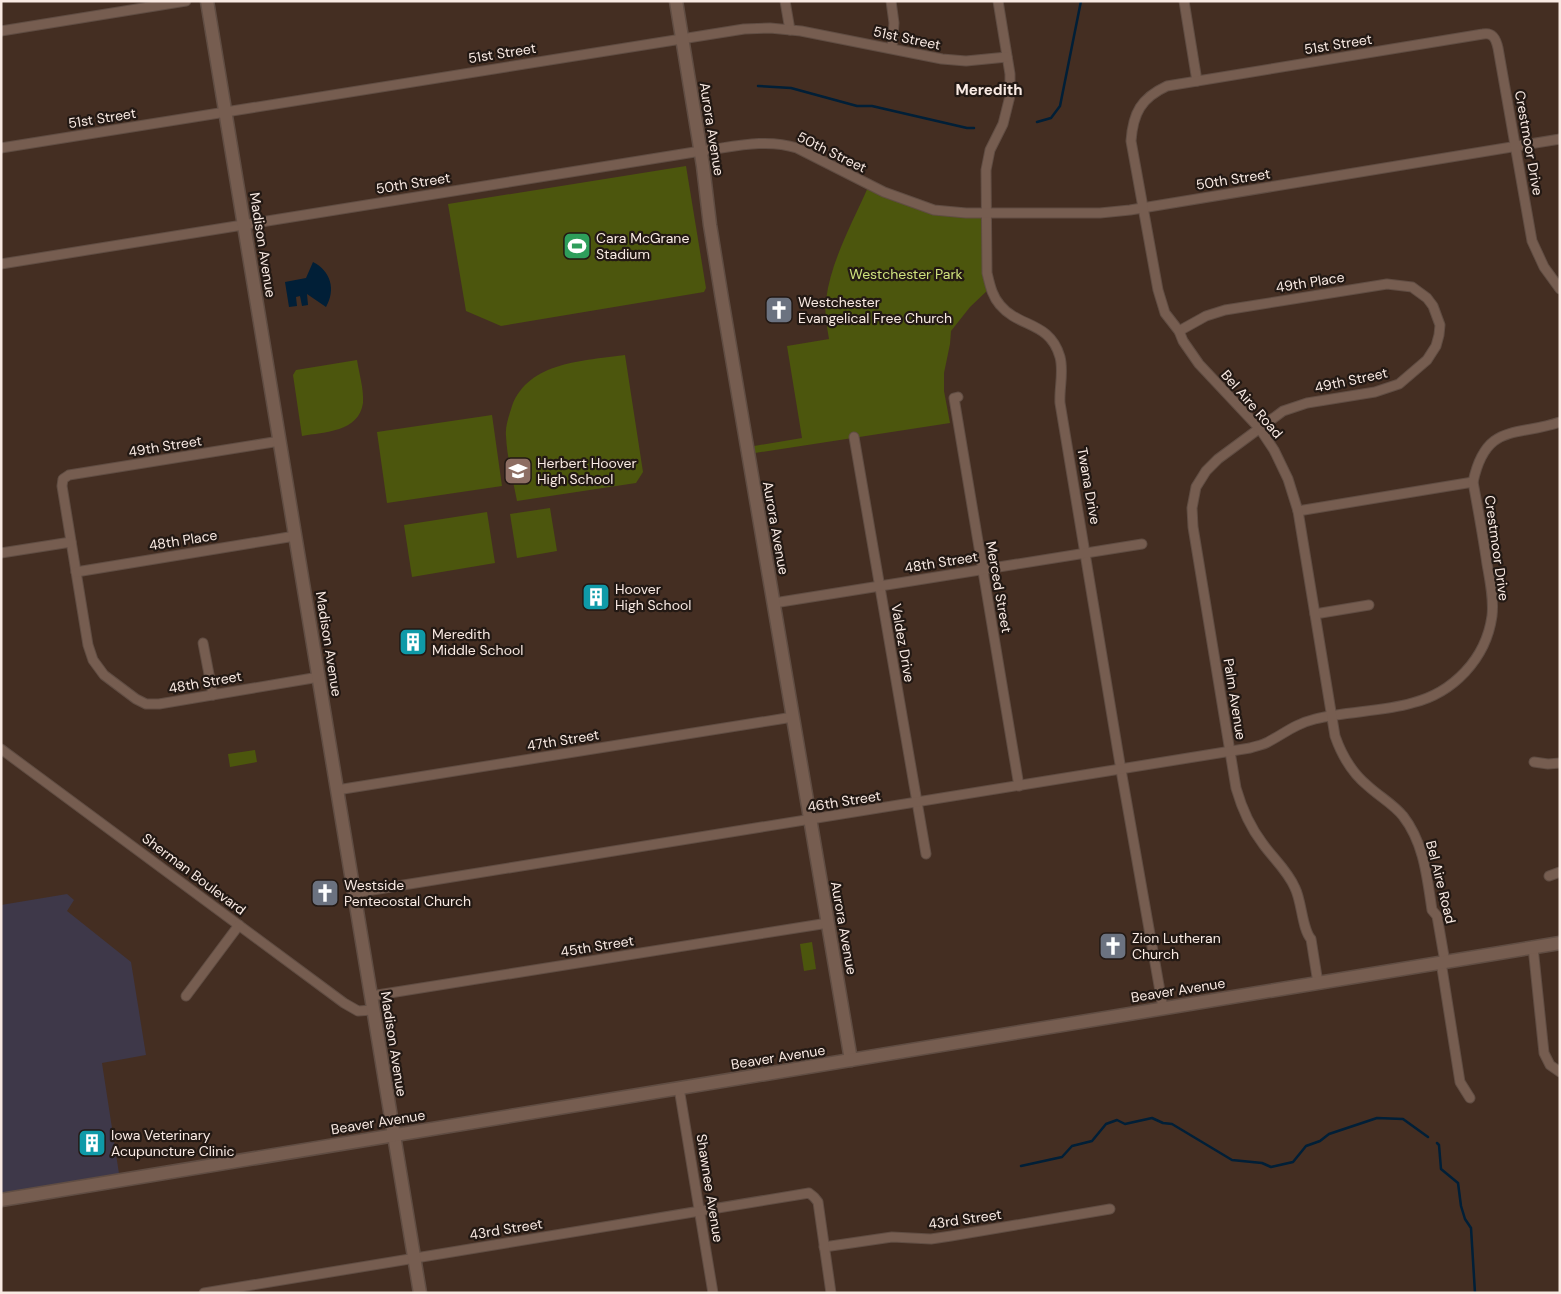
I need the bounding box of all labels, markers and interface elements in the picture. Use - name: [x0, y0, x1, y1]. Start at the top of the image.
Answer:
- street label: 51st Street: [872, 22, 942, 54]
- street label: 51st Street: [1303, 30, 1373, 58]
- street label: 51st Street: [467, 39, 537, 67]
- district label: Meredith: [955, 80, 1023, 100]
- street label: Aurora Avenue: [696, 81, 728, 177]
- street label: Crestmoor Drive: [1511, 89, 1547, 197]
- street label: 51st Street: [67, 104, 137, 132]
- street label: 50th Street: [794, 127, 870, 177]
- street label: 50th Street: [1195, 164, 1271, 194]
- street label: 50th Street: [375, 168, 451, 198]
- street label: Madison Avenue: [246, 191, 280, 299]
- place label: Cara McGrane Stadium: [596, 229, 689, 263]
- sports icon: Cara McGrane Stadium: [562, 231, 592, 261]
- park label: Westchester Park: [849, 265, 963, 283]
- street label: 49th Place: [1274, 268, 1346, 296]
- place label: Westchester Evangelical Free Church: [798, 293, 952, 327]
- church icon: Westchester Evangelical Free Church: [764, 295, 794, 325]
- street label: 49th Street: [1313, 363, 1389, 397]
- street label: Bel Aire Road: [1217, 366, 1287, 442]
- street label: 49th Street: [127, 431, 203, 461]
- street label: Twana Drive: [1073, 446, 1105, 526]
- place label: Herbert Hoover High School: [537, 454, 637, 488]
- school or university icon: Herbert Hoover High School: [503, 456, 533, 486]
- street label: Aurora Avenue: [759, 480, 793, 576]
- street label: Crestmoor Drive: [1481, 494, 1513, 602]
- street label: 48th Place: [147, 526, 219, 554]
- street label: Merced Street: [982, 540, 1016, 634]
- street label: 48th Street: [903, 547, 979, 577]
- place label: Hoover High School: [615, 580, 691, 614]
- building icon: Hoover High School: [581, 582, 611, 612]
- street label: Madison Avenue: [312, 590, 346, 698]
- street label: Valdez Drive: [887, 602, 919, 684]
- place label: Meredith Middle School: [432, 625, 523, 659]
- building icon: Meredith Middle School: [398, 627, 428, 657]
- street label: Palm Avenue: [1220, 657, 1250, 741]
- street label: 48th Street: [167, 667, 243, 697]
- street label: 47th Street: [526, 725, 600, 755]
- street label: 46th Street: [806, 786, 882, 816]
- street label: Sherman Boulevard: [139, 829, 249, 919]
- street label: Bel Aire Road: [1422, 839, 1460, 925]
- place label: Westside Pentecostal Church: [344, 876, 471, 910]
- church icon: Westside Pentecostal Church: [310, 878, 340, 908]
- street label: Aurora Avenue: [827, 880, 861, 976]
- place label: Zion Lutheran Church: [1132, 929, 1221, 963]
- street label: 45th Street: [559, 931, 635, 961]
- church icon: Zion Lutheran Church: [1098, 931, 1128, 961]
- street label: Beaver Avenue: [1130, 974, 1226, 1006]
- street label: Madison Avenue: [377, 990, 411, 1098]
- street label: Beaver Avenue: [730, 1041, 826, 1073]
- street label: Beaver Avenue: [330, 1106, 426, 1138]
- place label: Iowa Veterinary Acupuncture Clinic: [111, 1126, 235, 1160]
- building icon: Iowa Veterinary Acupuncture Clinic: [77, 1128, 107, 1158]
- street label: Shawnee Avenue: [693, 1132, 727, 1244]
- street label: 43rd Street: [927, 1205, 1003, 1233]
- street label: 43rd Street: [468, 1214, 544, 1244]

